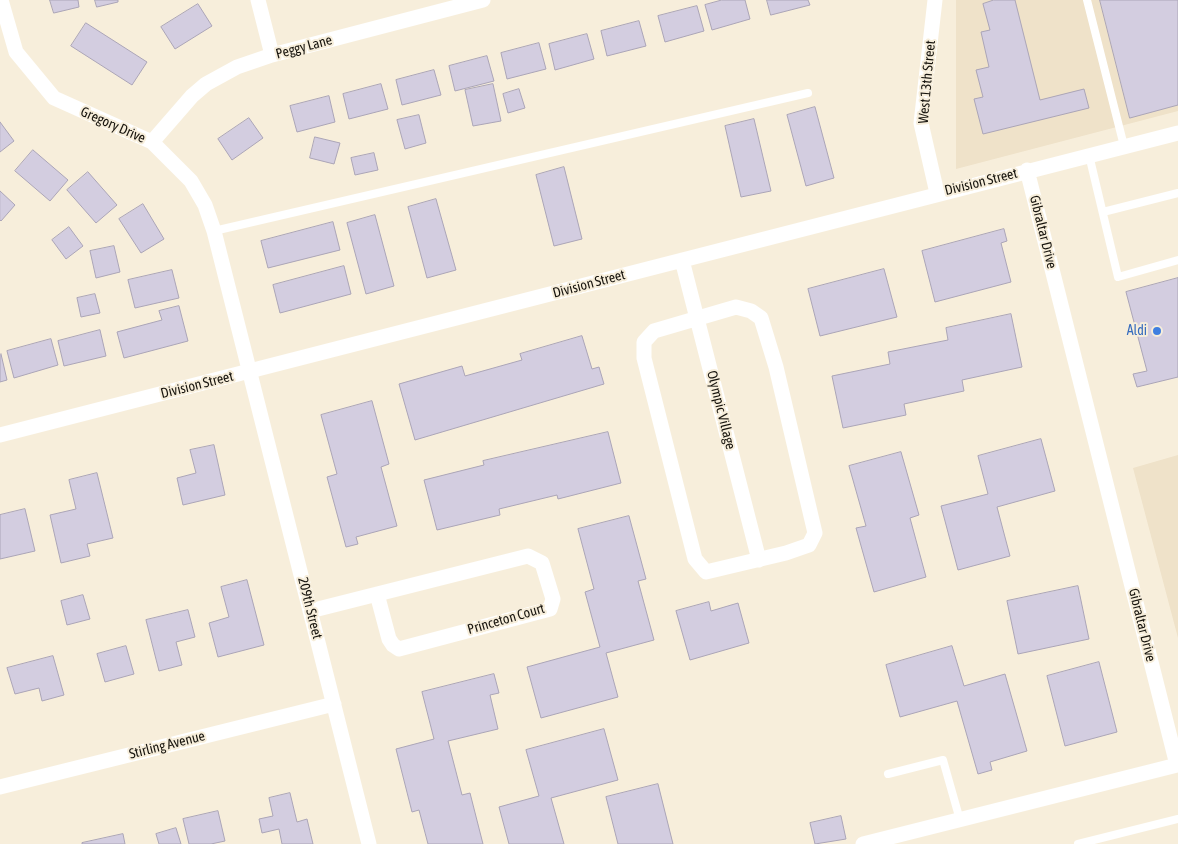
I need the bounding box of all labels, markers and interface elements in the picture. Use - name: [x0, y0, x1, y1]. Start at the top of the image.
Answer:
- street label: Peggy Lane: [274, 31, 334, 63]
- street label: West 13th Street: [915, 40, 939, 124]
- street label: Gregory Drive: [78, 103, 148, 147]
- street label: Division Street: [943, 165, 1019, 199]
- street label: Gibraltar Drive: [1026, 194, 1060, 270]
- street label: Division Street: [551, 266, 627, 302]
- place label: Aldi: [1127, 323, 1147, 339]
- marker: Aldi: [1151, 325, 1163, 337]
- street label: Division Street: [159, 368, 235, 402]
- street label: Olympic Village: [703, 369, 739, 451]
- street label: 209th Street: [294, 575, 326, 641]
- street label: Gibraltar Drive: [1125, 587, 1159, 663]
- street label: Princeton Court: [466, 600, 546, 638]
- street label: Stirling Avenue: [127, 727, 207, 763]

